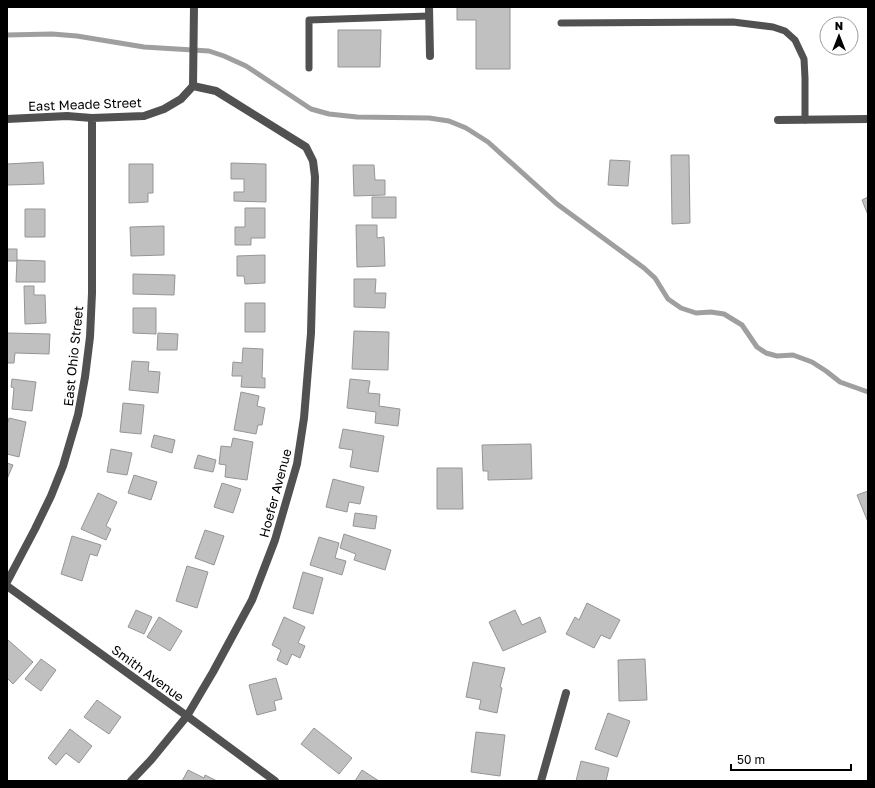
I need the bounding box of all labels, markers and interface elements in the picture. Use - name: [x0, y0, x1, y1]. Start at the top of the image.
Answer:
- north arrow: [819, 16, 859, 56]
- text: N: [835, 19, 843, 32]
- street label: East Meade Street: [28, 94, 142, 114]
- street label: East Ohio Street: [60, 305, 86, 407]
- street label: Hoefer Avenue: [255, 447, 295, 539]
- street label: Smith Avenue: [109, 641, 187, 705]
- scale bar: [731, 746, 851, 772]
- text: 50 m: [737, 752, 765, 767]

